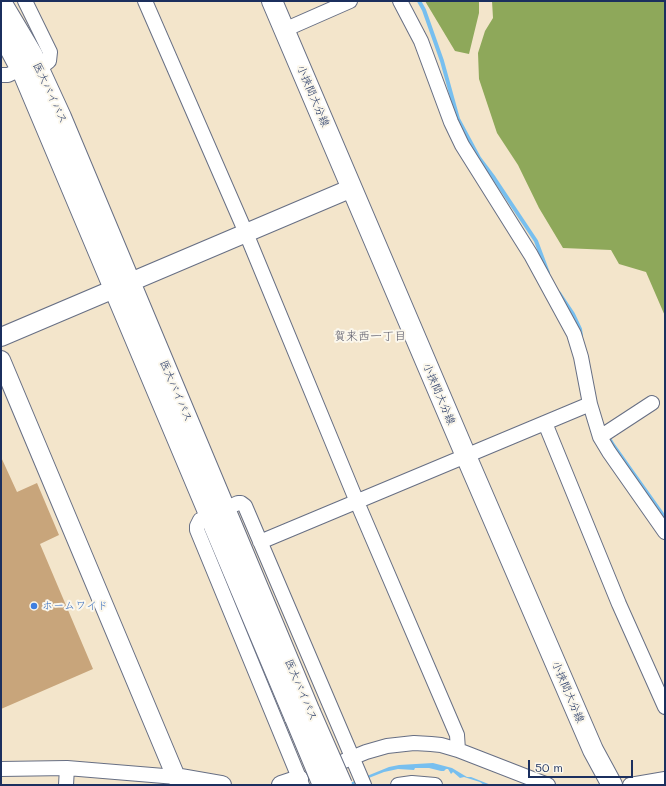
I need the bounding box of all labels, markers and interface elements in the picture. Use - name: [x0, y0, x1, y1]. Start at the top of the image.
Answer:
- street label: 医大バイパス: [30, 60, 70, 126]
- street label: 小挾間大分線: [294, 63, 332, 129]
- district label: 賀来西一丁目: [334, 329, 406, 343]
- street label: 医大バイパス: [157, 358, 195, 424]
- street label: 小挾間大分線: [420, 361, 458, 427]
- place label: ホームワイド: [42, 599, 108, 613]
- marker: ホームワイド: [29, 601, 39, 611]
- street label: 医大バイパス: [282, 657, 320, 723]
- street label: 小挾間大分線: [549, 659, 587, 725]
- scale bar: [530, 752, 635, 778]
- text: 50 m: [535, 759, 563, 775]

